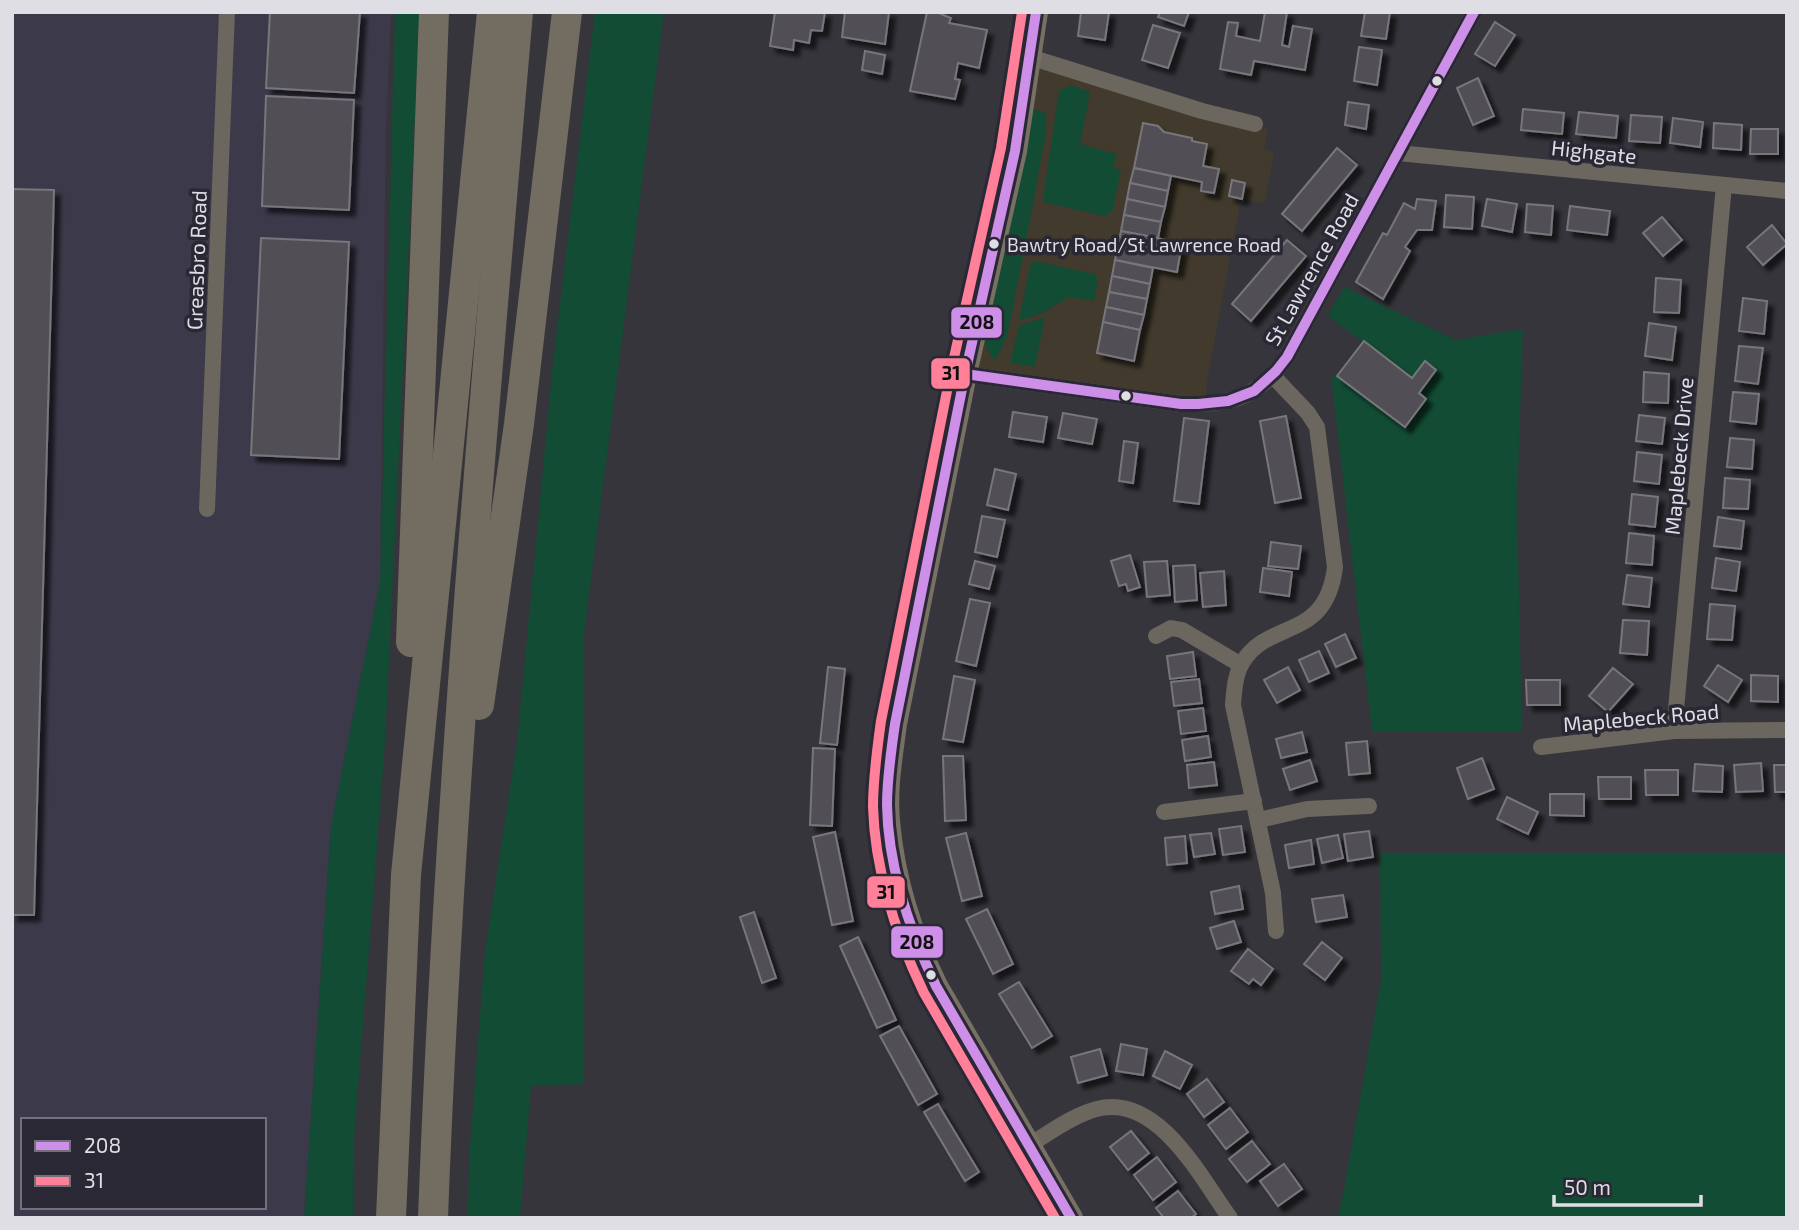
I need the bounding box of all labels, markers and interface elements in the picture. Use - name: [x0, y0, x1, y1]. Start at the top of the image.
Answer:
- unlabelled marker: [1430, 74, 1444, 88]
- street label: Highgate: [1550, 134, 1638, 168]
- street label: St Lawrence Road: [1259, 189, 1363, 349]
- street label: Greasbro Road: [181, 190, 211, 330]
- place label: Bawtry Road/St Lawrence Road: [1007, 233, 1281, 256]
- marker: Bawtry Road/St Lawrence Road: [987, 237, 1001, 251]
- line badge: 208: [950, 306, 1003, 339]
- text: 208: [960, 310, 994, 333]
- line badge: 31: [930, 357, 971, 390]
- text: 31: [942, 361, 960, 384]
- street label: Maplebeck Drive: [1659, 376, 1697, 536]
- unlabelled marker: [1119, 389, 1133, 403]
- street label: Maplebeck Road: [1562, 698, 1720, 736]
- line badge: 31: [866, 875, 906, 909]
- text: 31: [877, 880, 895, 903]
- line badge: 208: [890, 925, 944, 959]
- text: 208: [900, 930, 934, 953]
- unlabelled marker: [924, 968, 938, 982]
- legend: [21, 1118, 266, 1209]
- text: 208: [84, 1132, 121, 1157]
- scale bar: [1554, 1164, 1701, 1208]
- text: 31: [84, 1167, 104, 1192]
- text: 50 m: [1564, 1174, 1611, 1199]

